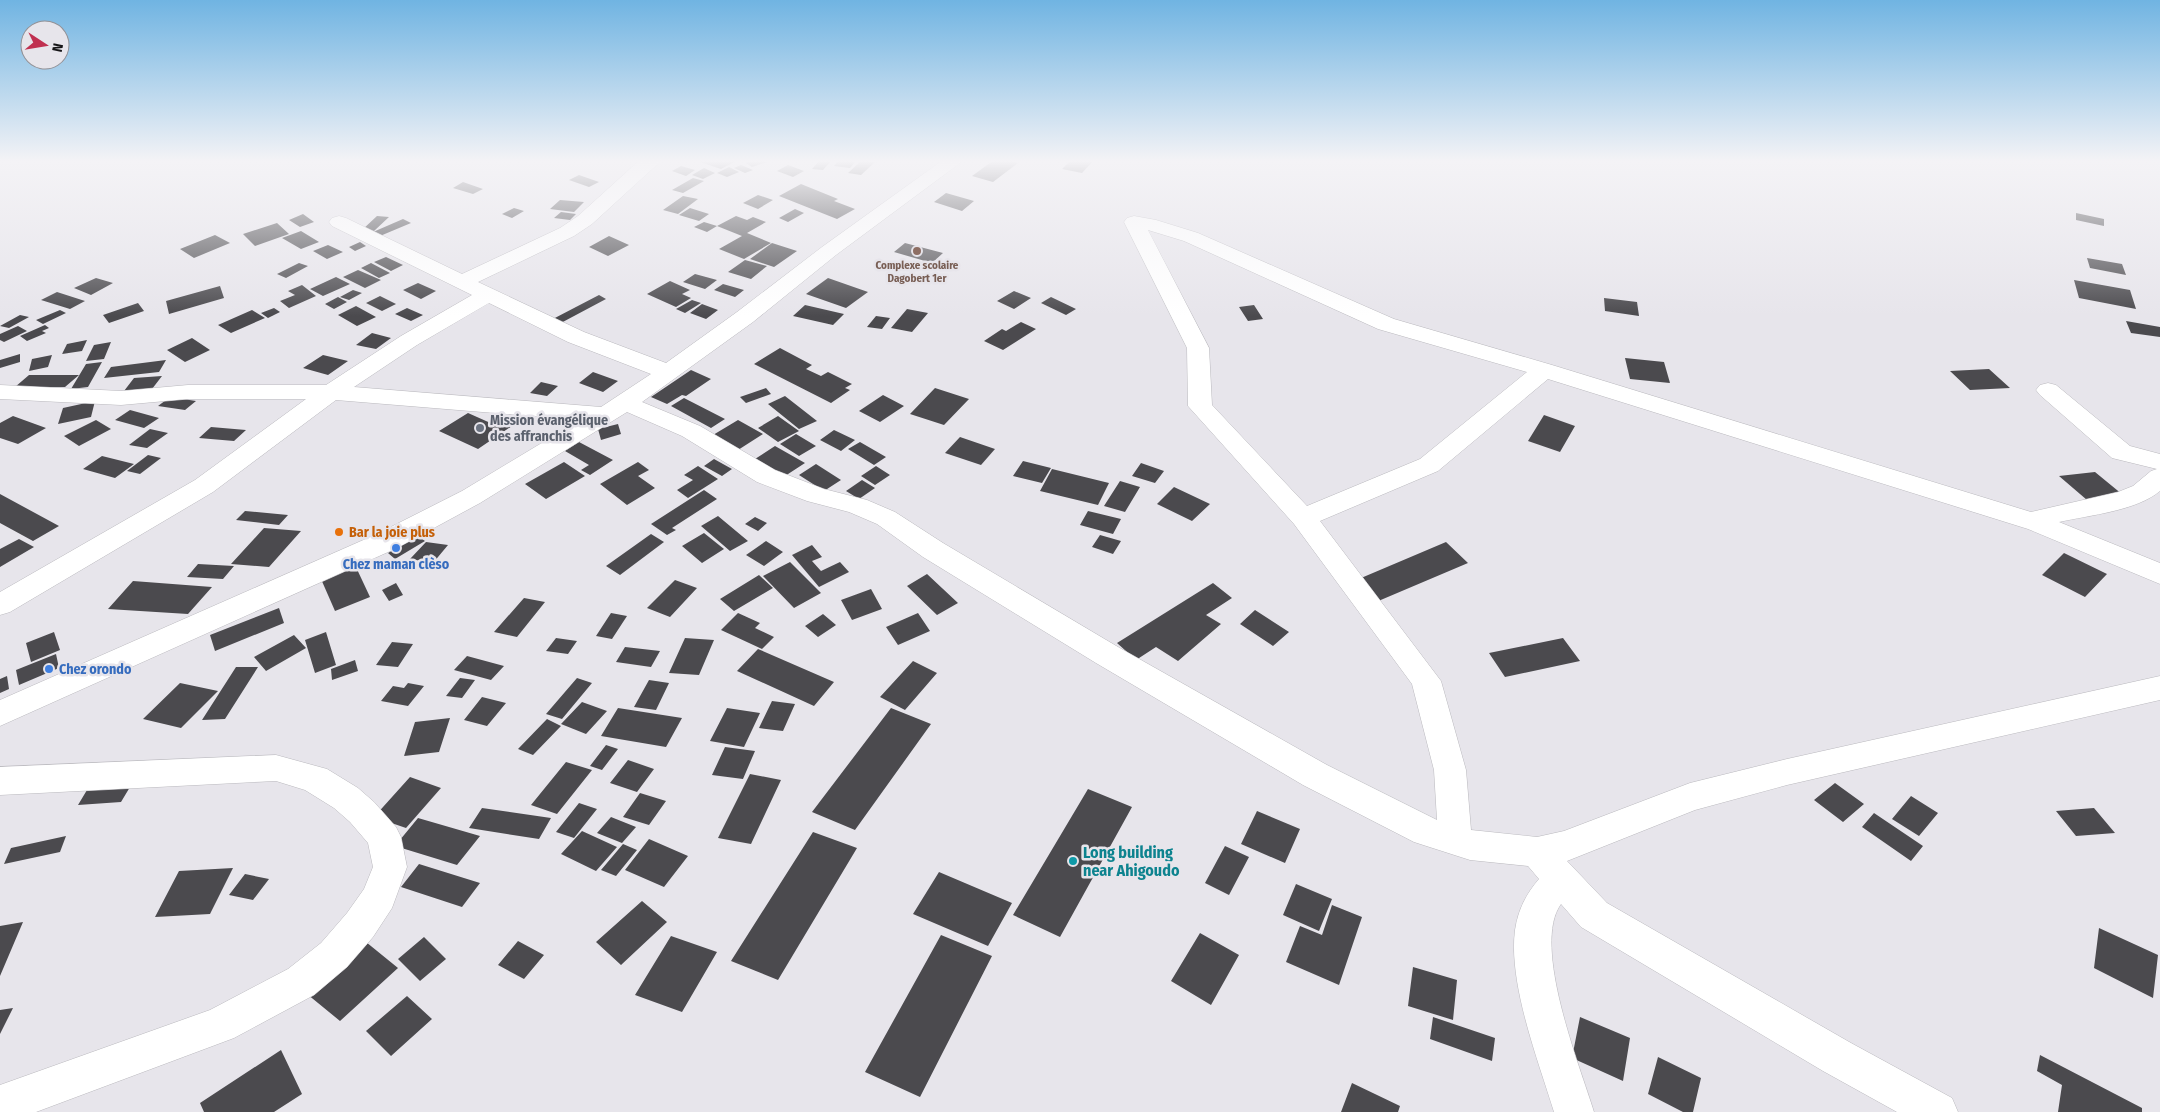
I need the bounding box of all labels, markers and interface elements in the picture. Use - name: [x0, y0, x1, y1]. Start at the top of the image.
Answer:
- north arrow: [20, 20, 70, 70]
- text: N: [48, 42, 66, 53]
- marker: Complexe scolaire Dagobert 1er: [911, 245, 923, 257]
- place label: Complexe scolaire Dagobert 1er: [876, 259, 959, 285]
- place label: Mission évangélique des affranchis: [490, 412, 608, 445]
- marker: Mission évangélique des affranchis: [474, 422, 486, 434]
- place label: Bar la joie plus: [349, 524, 435, 541]
- marker: Bar la joie plus: [333, 526, 345, 538]
- marker: Chez maman clèso: [390, 542, 402, 554]
- place label: Chez maman clèso: [343, 556, 450, 573]
- place label: Chez orondo: [59, 661, 132, 678]
- marker: Chez orondo: [43, 663, 55, 675]
- place label: Long building near Ahigoudo: [1083, 843, 1180, 880]
- marker: Long building near Ahigoudo: [1067, 855, 1079, 867]

